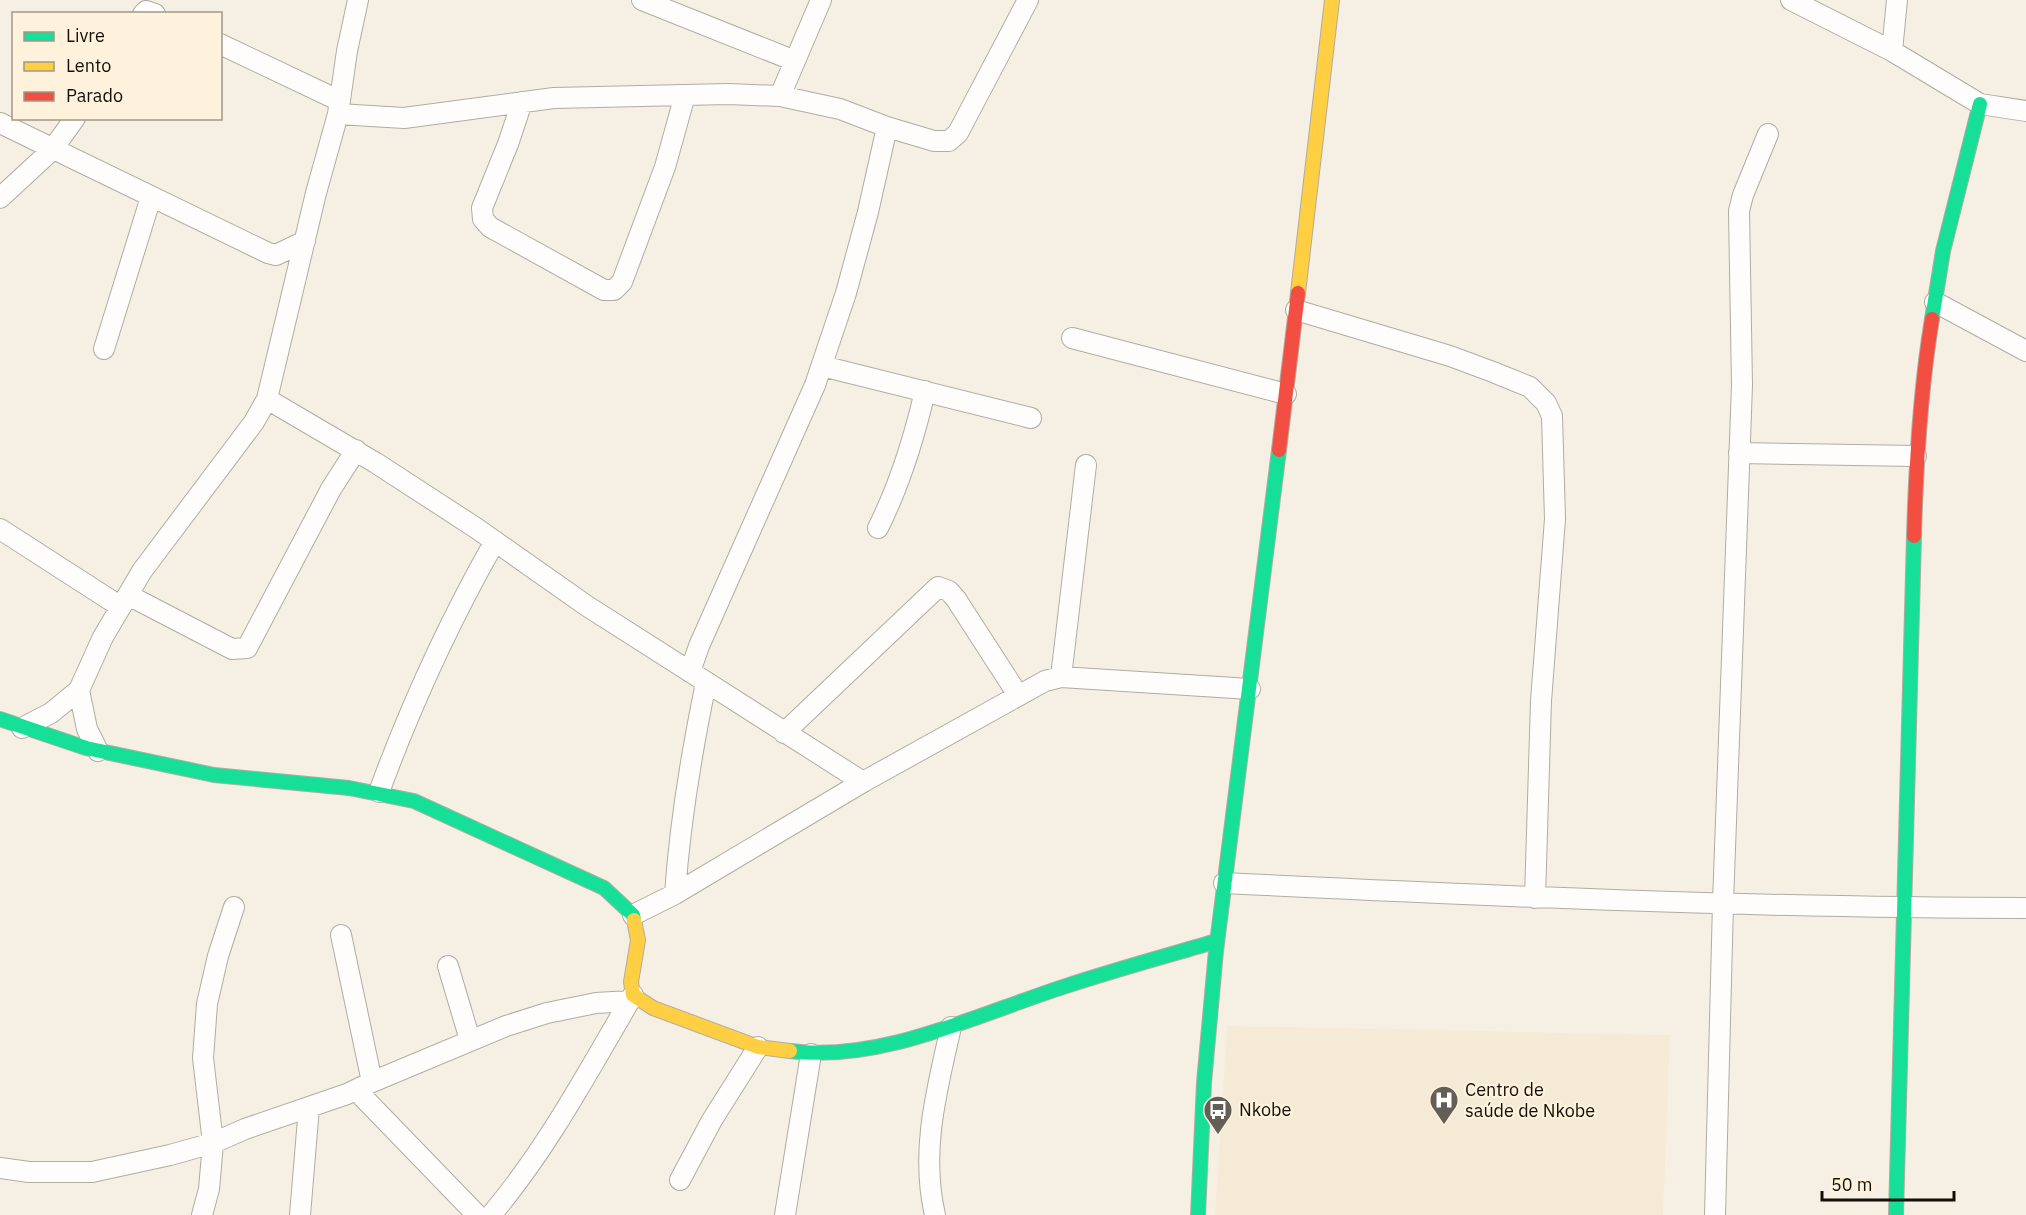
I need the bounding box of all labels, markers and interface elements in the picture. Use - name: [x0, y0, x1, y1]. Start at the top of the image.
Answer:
- legend: [12, 12, 222, 120]
- text: Livre: [66, 24, 105, 47]
- text: Lento: [66, 54, 111, 77]
- text: Parado: [66, 84, 123, 107]
- place label: Centro de saúde de Nkobe: [1465, 1078, 1595, 1122]
- hospital icon: Centro de saúde de Nkobe: [1428, 1084, 1460, 1126]
- bus stop icon: Nkobe: [1202, 1094, 1234, 1136]
- place label: Nkobe: [1239, 1098, 1291, 1121]
- scale bar: [1822, 1164, 1954, 1202]
- text: 50 m: [1831, 1173, 1873, 1196]

